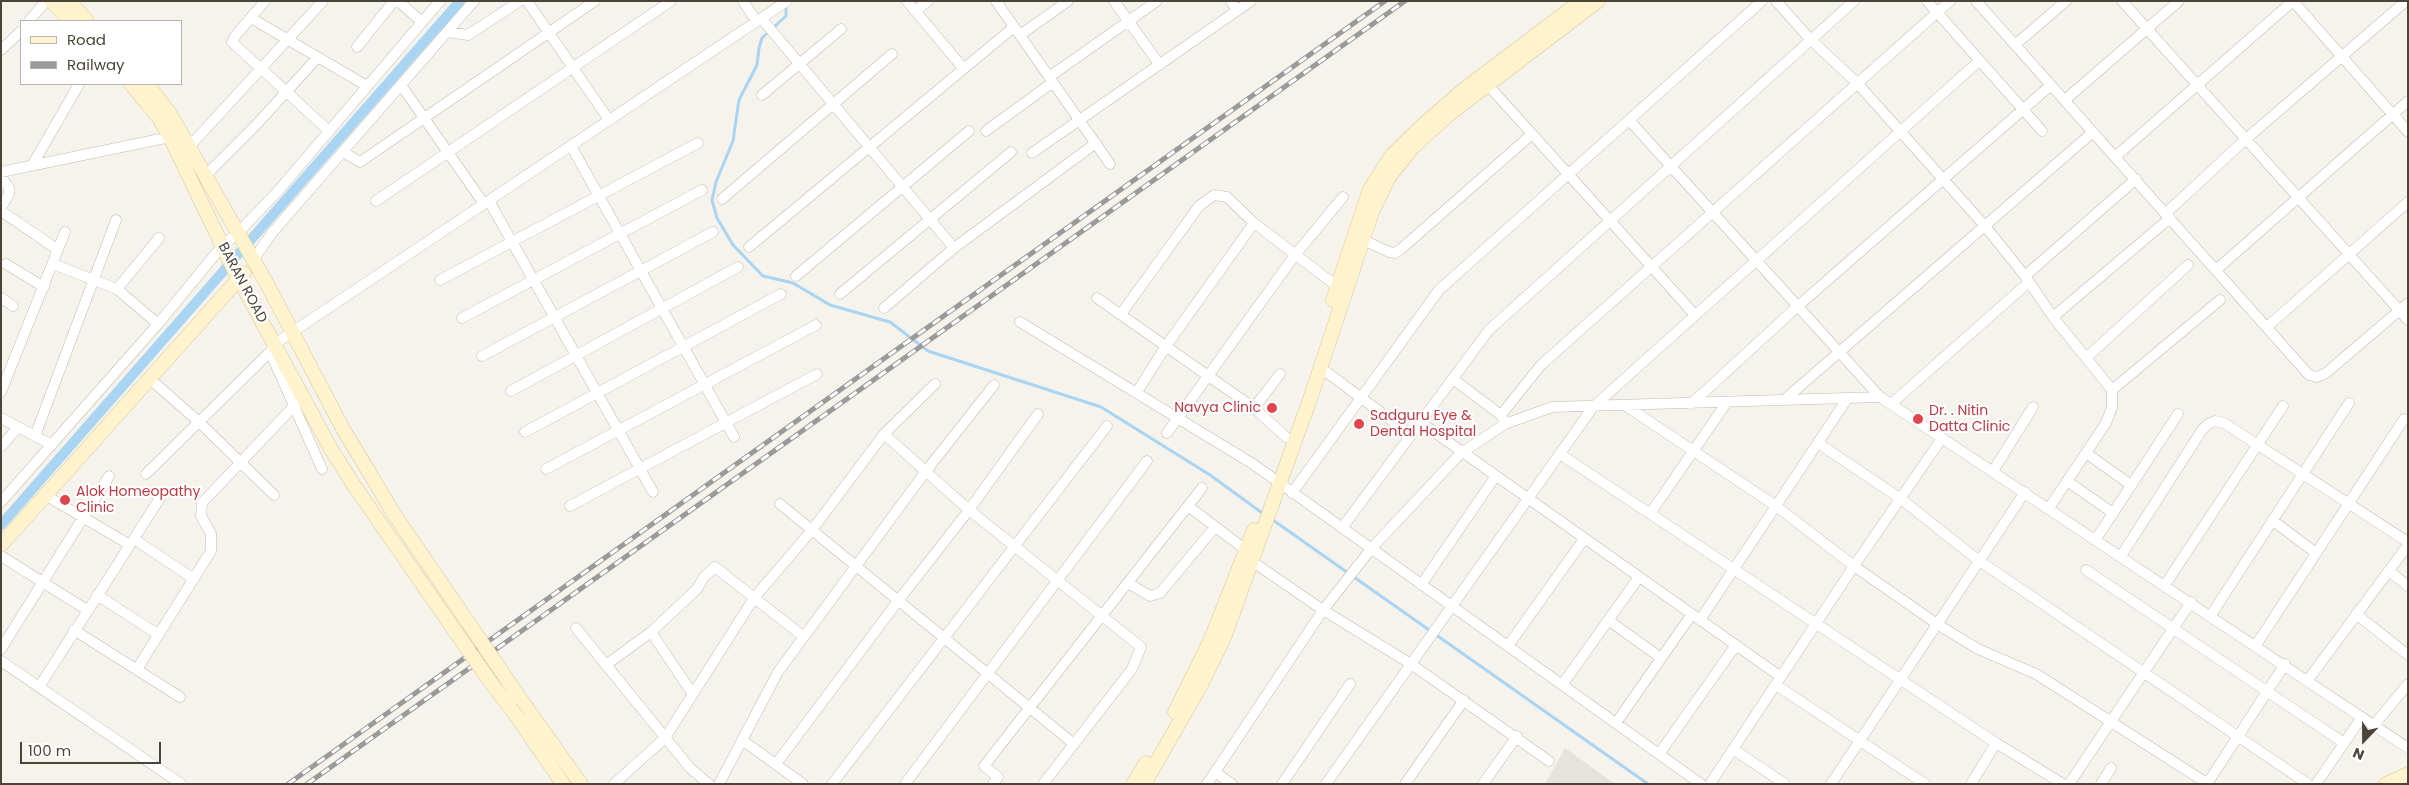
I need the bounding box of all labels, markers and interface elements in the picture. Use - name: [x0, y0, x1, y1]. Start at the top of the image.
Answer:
- legend: [20, 20, 182, 85]
- text: Road: [67, 29, 106, 50]
- text: Railway: [67, 54, 125, 75]
- street label: BARAN ROAD: [214, 240, 270, 326]
- place label: Navya Clinic: [1174, 400, 1261, 416]
- marker: Navya Clinic: [1265, 401, 1279, 415]
- place label: Dr. . Nitin Datta Clinic: [1929, 403, 2010, 436]
- place label: Sadguru Eye & Dental Hospital: [1370, 408, 1476, 441]
- marker: Dr. . Nitin Datta Clinic: [1911, 412, 1925, 426]
- marker: Sadguru Eye & Dental Hospital: [1352, 417, 1366, 431]
- place label: Alok Homeopathy Clinic: [76, 484, 200, 516]
- marker: Alok Homeopathy Clinic: [58, 493, 72, 507]
- north arrow: [2339, 715, 2389, 765]
- scale bar: [22, 732, 164, 764]
- text: 100 m: [28, 740, 71, 761]
- text: N: [2350, 743, 2367, 765]

